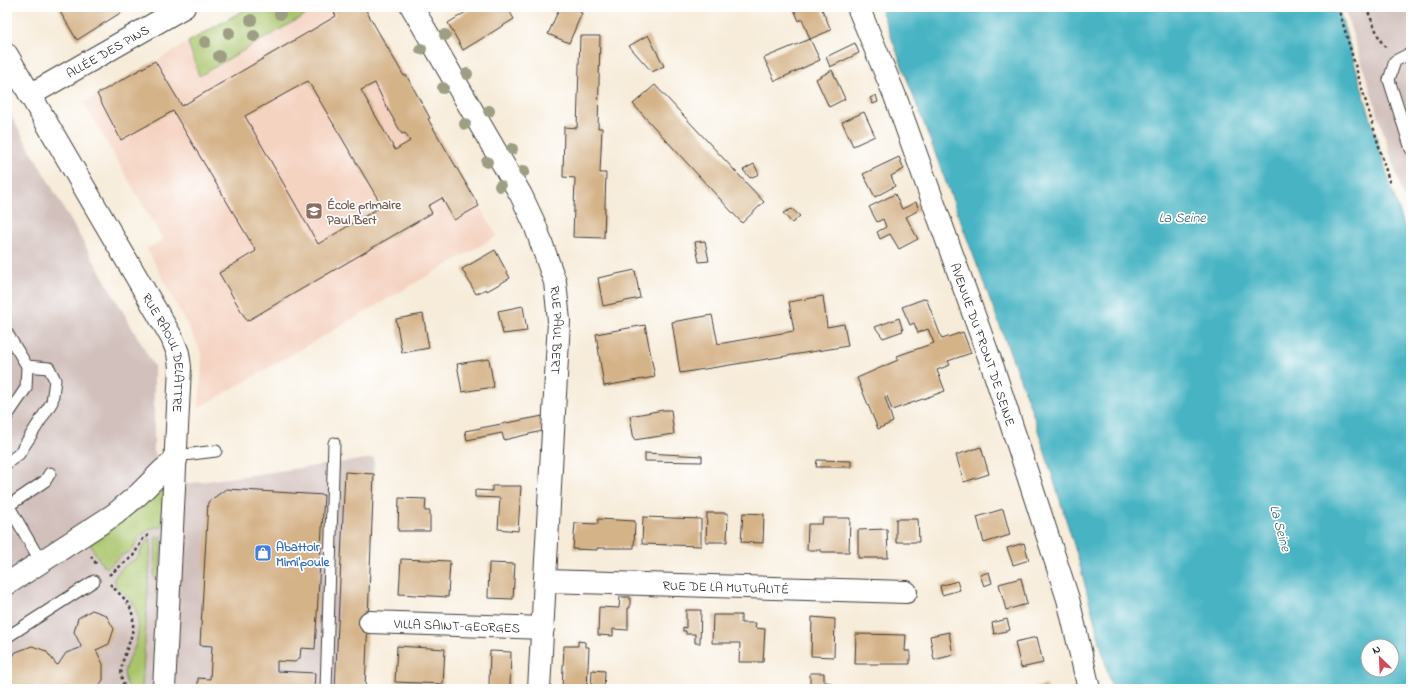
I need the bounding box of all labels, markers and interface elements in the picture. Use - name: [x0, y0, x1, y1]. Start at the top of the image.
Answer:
- street label: ALLÉE DES PINS: [63, 21, 153, 83]
- place label: École primaire Paul Bert: [327, 196, 402, 230]
- school or university icon: École primaire Paul Bert: [304, 201, 324, 221]
- water label: La Seine: [1158, 208, 1206, 229]
- street label: AVENUE DU FRONT DE SEINE: [945, 261, 1019, 429]
- street label: RUE PAUL BERT: [544, 285, 567, 375]
- street label: RUE RAOUL DELATTRE: [137, 290, 188, 413]
- water label: La Seine: [1263, 503, 1296, 555]
- place label: Abattoir Mimi'poule: [276, 538, 330, 572]
- shop icon: Abattoir Mimi'poule: [253, 543, 273, 563]
- street label: RUE DE LA MUTUALITÉ: [662, 577, 789, 599]
- street label: VILLA SAINT-GEORGES: [393, 615, 520, 638]
- north arrow: [1360, 638, 1400, 678]
- text: N: [1370, 641, 1383, 659]

